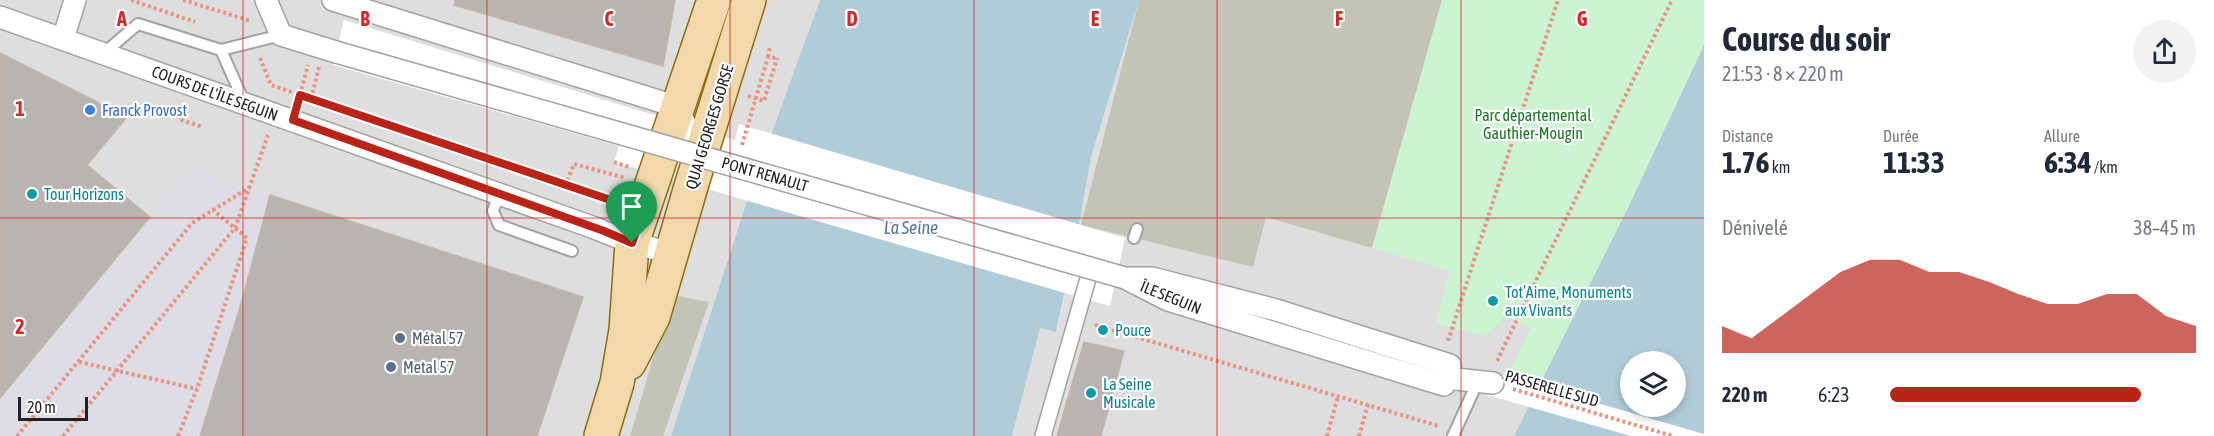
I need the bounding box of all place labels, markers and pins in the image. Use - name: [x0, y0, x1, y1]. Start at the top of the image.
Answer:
- place label: Franck Provost: [102, 101, 187, 119]
- marker: Franck Provost: [83, 103, 97, 117]
- pin: [606, 181, 657, 243]
- place label: Tour Horizons: [44, 185, 124, 203]
- marker: Tour Horizons: [25, 187, 39, 201]
- place label: Tot’Aime, Monuments aux Vivants: [1505, 283, 1632, 319]
- marker: Tot’Aime, Monuments aux Vivants: [1486, 294, 1500, 308]
- place label: Pouce: [1115, 321, 1151, 339]
- marker: Pouce: [1096, 323, 1110, 337]
- place label: Métal 57: [412, 329, 464, 347]
- marker: Métal 57: [393, 331, 407, 345]
- place label: Metal 57: [403, 358, 455, 376]
- marker: Metal 57: [384, 360, 398, 374]
- place label: La Seine Musicale: [1103, 375, 1155, 411]
- marker: La Seine Musicale: [1084, 386, 1098, 400]

